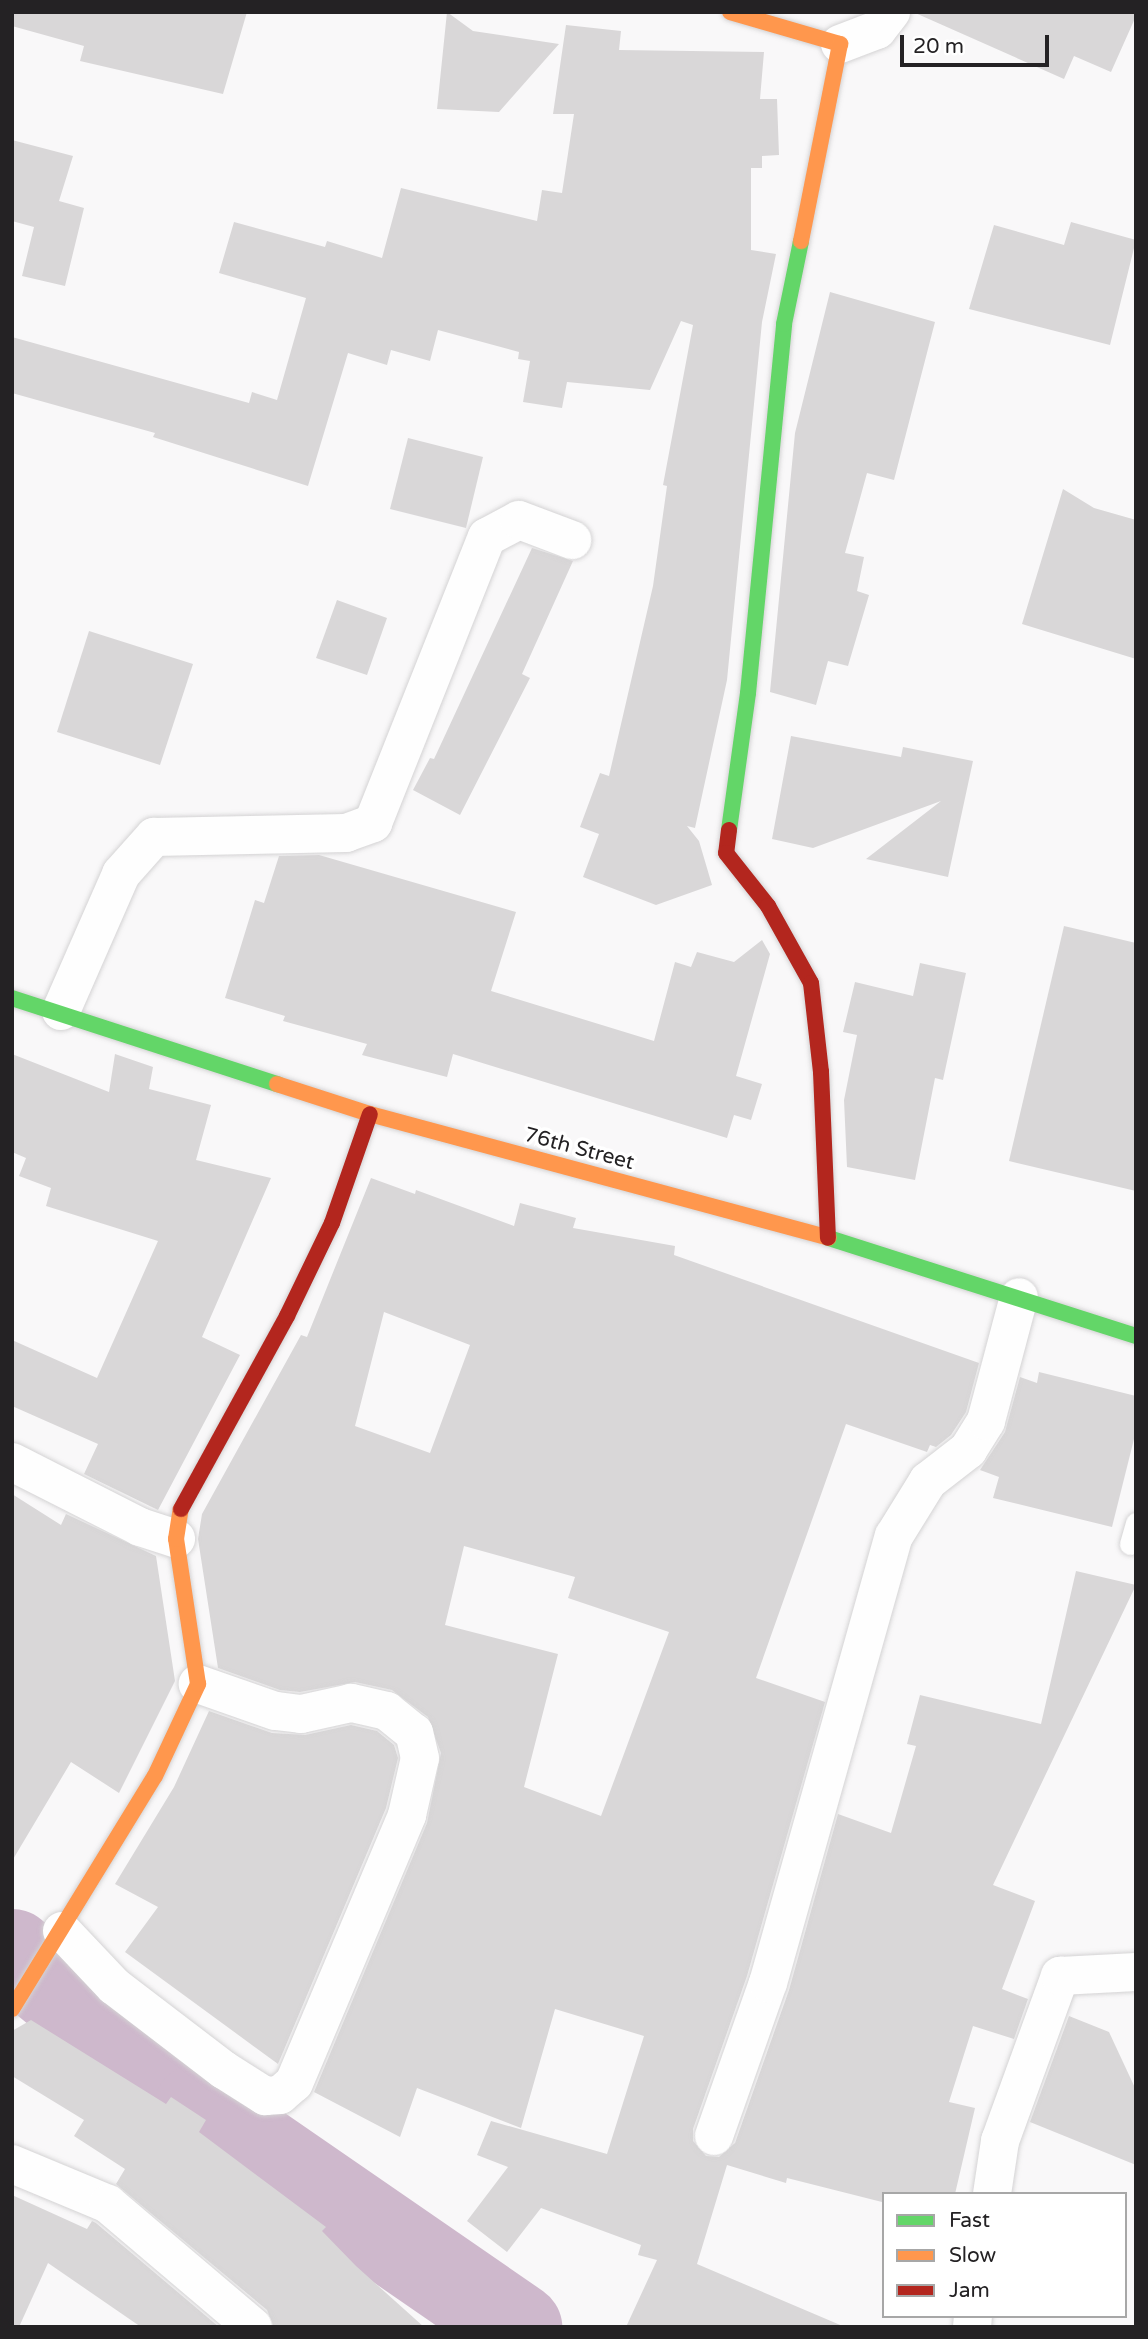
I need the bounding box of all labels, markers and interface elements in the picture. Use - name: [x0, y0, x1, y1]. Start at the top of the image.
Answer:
- scale bar: [903, 21, 1052, 65]
- text: 20 m: [913, 34, 964, 59]
- street label: 76th Street: [521, 1122, 637, 1176]
- legend: [882, 2192, 1127, 2318]
- text: Fast: [949, 2208, 990, 2233]
- text: Slow: [949, 2243, 996, 2268]
- text: Jam: [949, 2278, 990, 2303]

